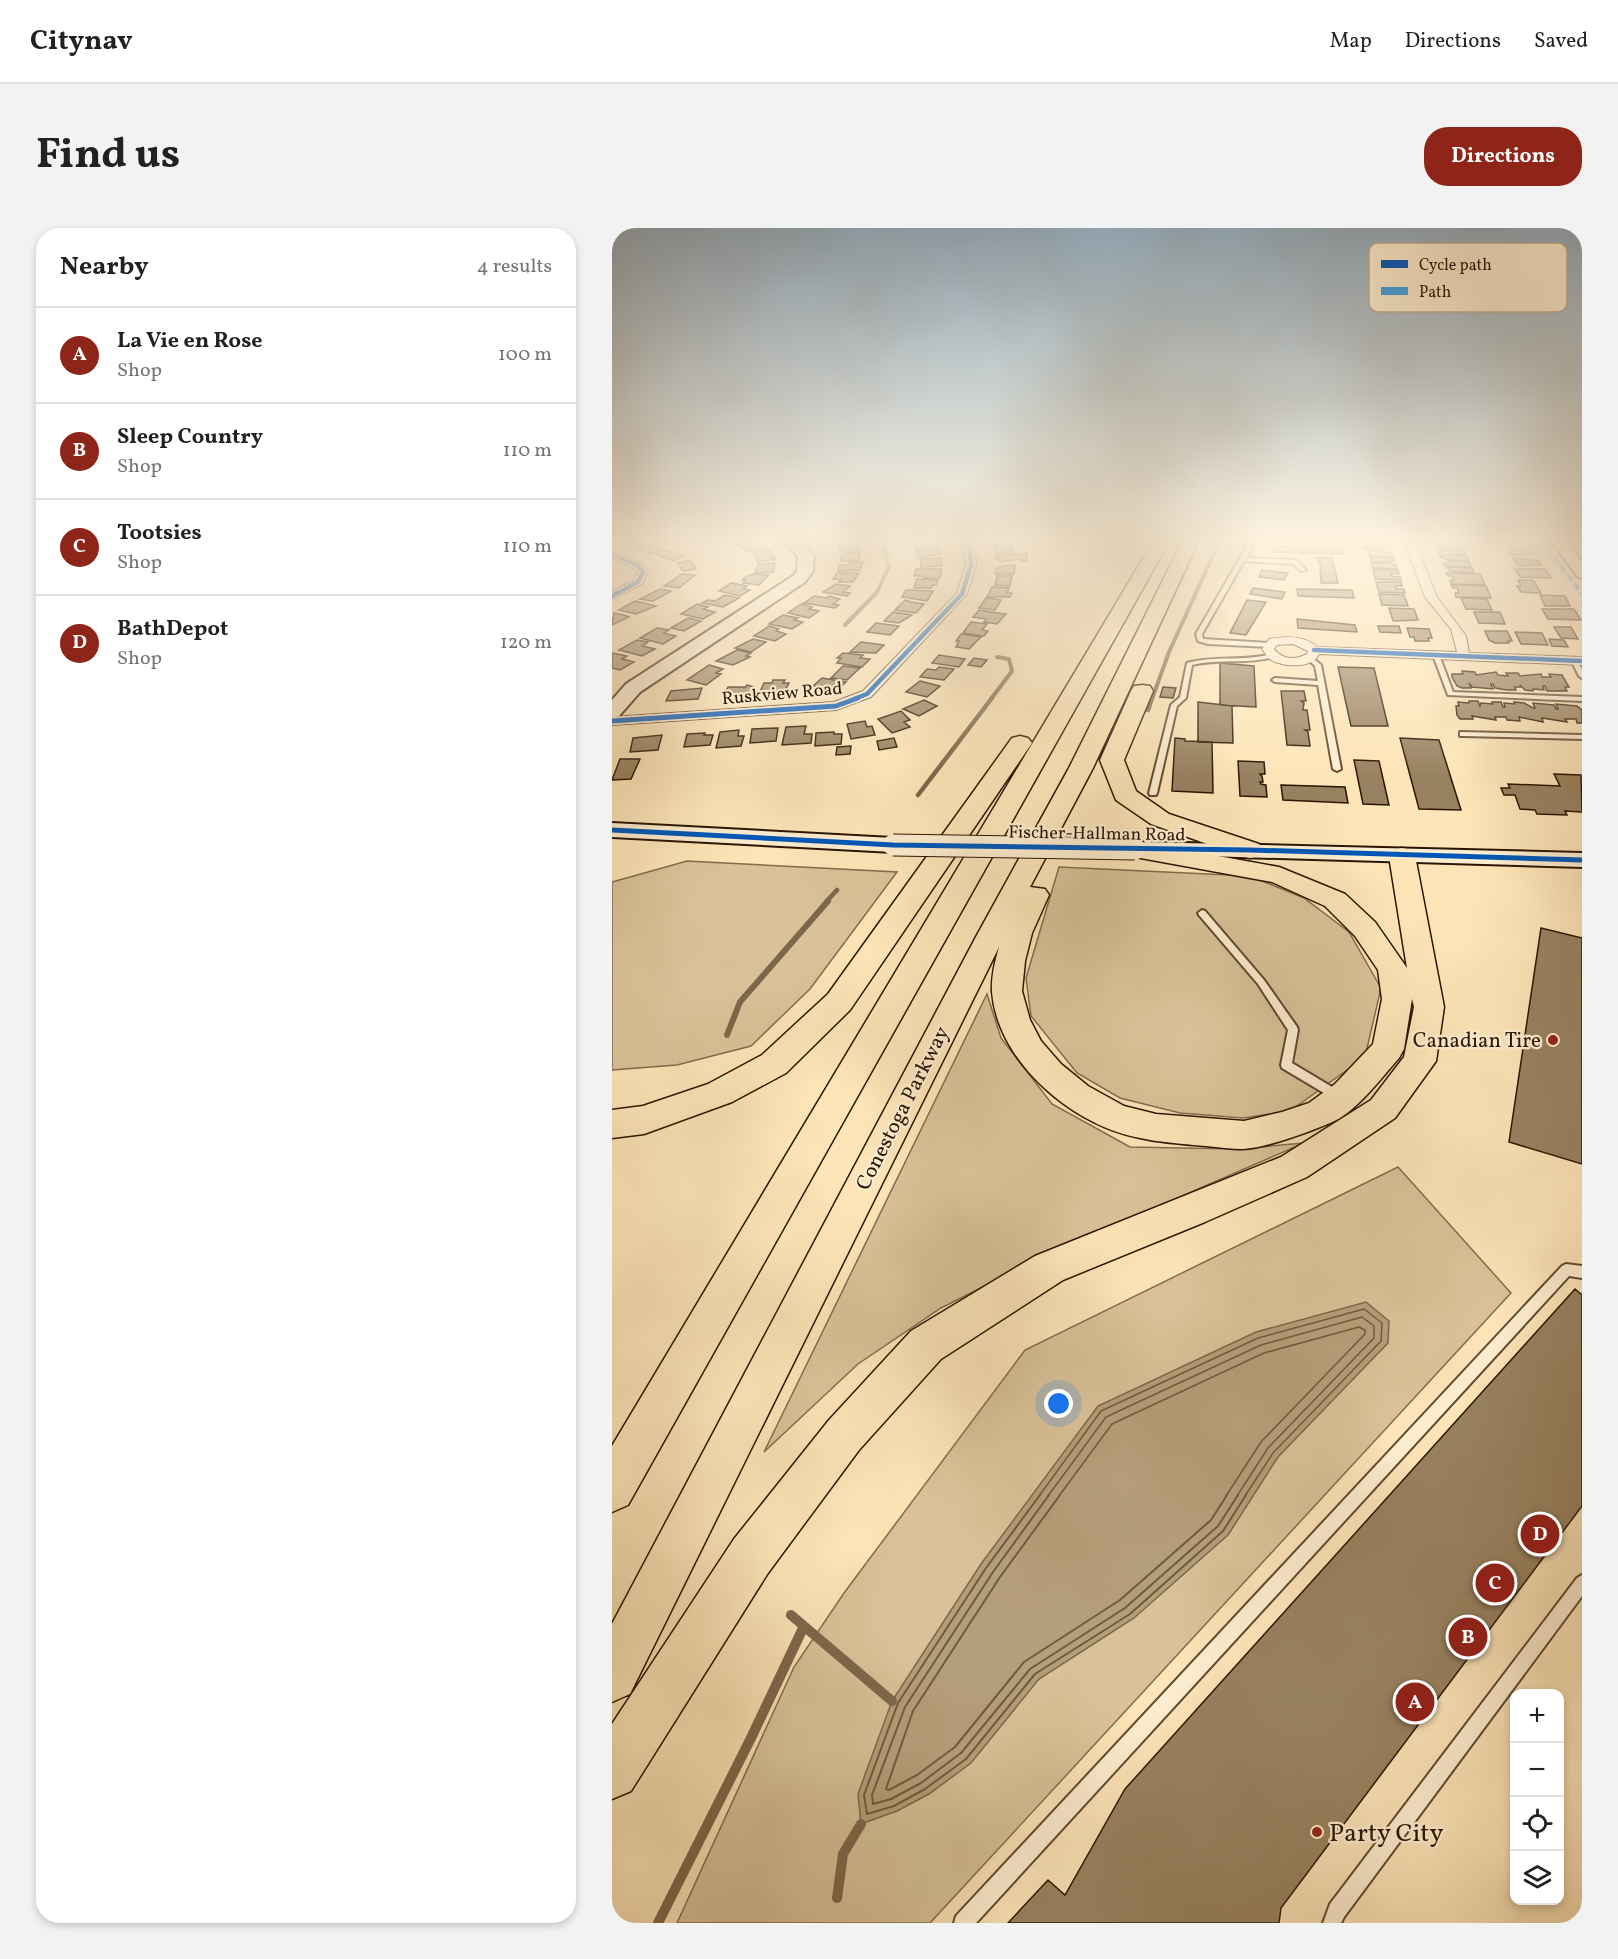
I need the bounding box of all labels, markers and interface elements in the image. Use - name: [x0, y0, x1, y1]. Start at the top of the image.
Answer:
- text: Citynav: [30, 22, 133, 61]
- text: Map: [1330, 27, 1372, 56]
- text: Directions: [1405, 27, 1501, 56]
- text: Saved: [1534, 27, 1588, 56]
- text: Find us: [36, 127, 180, 186]
- button: Directions: [1424, 127, 1582, 186]
- legend: [1369, 243, 1567, 312]
- text: Nearby: [60, 249, 149, 285]
- text: 4 results: [477, 253, 552, 281]
- text: Cycle path: [1419, 255, 1492, 277]
- text: Path: [1419, 282, 1451, 304]
- text: La Vie en Rose: [117, 326, 263, 357]
- text: A: [72, 341, 87, 369]
- text: 100 m: [498, 341, 552, 369]
- text: Shop: [117, 357, 162, 385]
- text: Sleep Country: [117, 422, 263, 453]
- text: B: [73, 437, 86, 465]
- text: 110 m: [503, 437, 552, 465]
- text: Shop: [117, 453, 162, 481]
- text: Tootsies: [117, 518, 202, 549]
- text: C: [73, 533, 86, 561]
- text: 110 m: [503, 533, 552, 561]
- text: Shop: [117, 549, 162, 577]
- text: BathDepot: [117, 614, 228, 645]
- text: D: [72, 629, 87, 657]
- text: 120 m: [500, 629, 552, 657]
- text: Shop: [117, 645, 162, 673]
- street label: Ruskview Road: [721, 677, 843, 712]
- street label: Fischer-Hallman Road: [1008, 820, 1186, 849]
- street label: Conestoga Parkway: [849, 1021, 958, 1196]
- place label: Canadian Tire: [1413, 1027, 1541, 1056]
- marker: Canadian Tire: [1546, 1033, 1560, 1047]
- your location: [1044, 1389, 1073, 1418]
- pin: D: [1520, 1512, 1560, 1556]
- pin: C: [1476, 1560, 1514, 1606]
- pin: B: [1448, 1614, 1488, 1660]
- pin: A: [1396, 1680, 1434, 1724]
- map controls: [1510, 1689, 1564, 1905]
- button: +: [1510, 1689, 1564, 1743]
- button: −: [1510, 1743, 1564, 1797]
- button: locate: [1510, 1797, 1564, 1851]
- place label: Party City: [1329, 1816, 1444, 1852]
- marker: Party City: [1310, 1825, 1324, 1839]
- button: layers: [1510, 1851, 1564, 1905]

